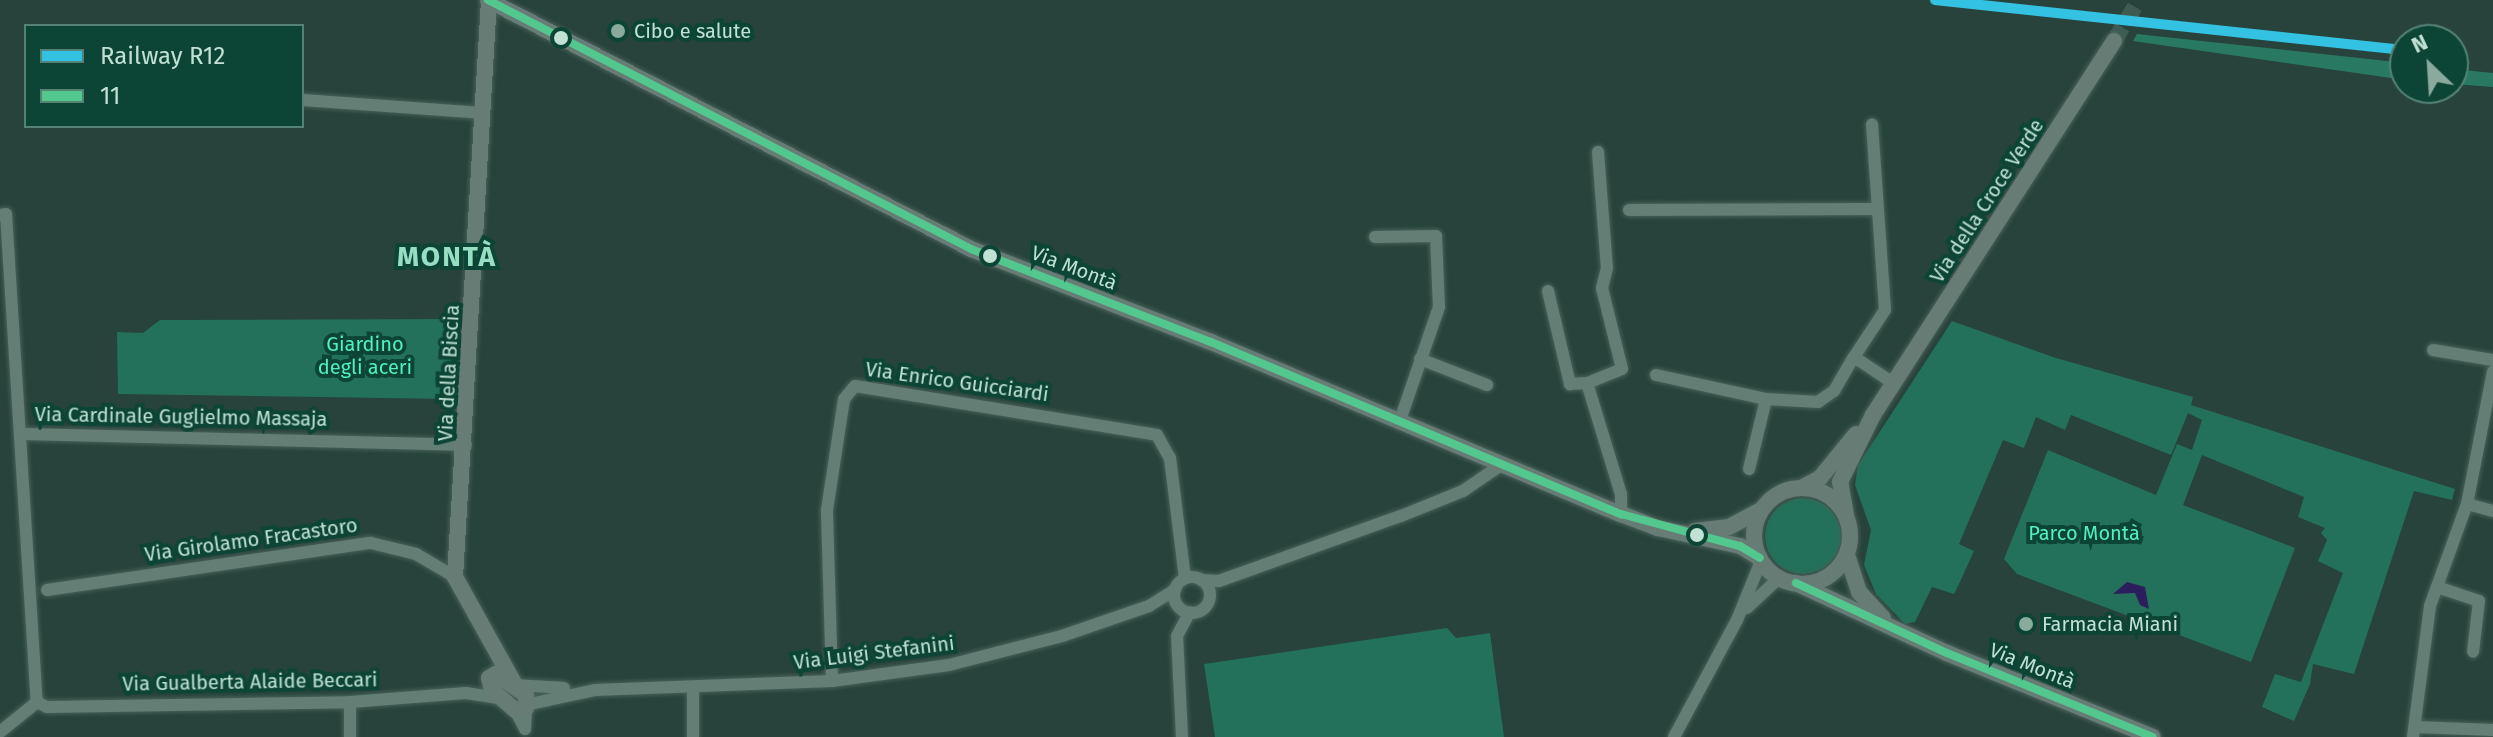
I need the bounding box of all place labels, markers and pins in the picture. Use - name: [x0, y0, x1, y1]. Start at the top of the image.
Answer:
- place label: Cibo e salute: [634, 19, 751, 43]
- marker: Cibo e salute: [609, 22, 627, 40]
- unlabelled marker: [553, 30, 569, 46]
- unlabelled marker: [982, 248, 998, 264]
- unlabelled marker: [1689, 527, 1705, 543]
- place label: Farmacia Miani: [2042, 612, 2178, 636]
- marker: Farmacia Miani: [2017, 615, 2035, 633]

